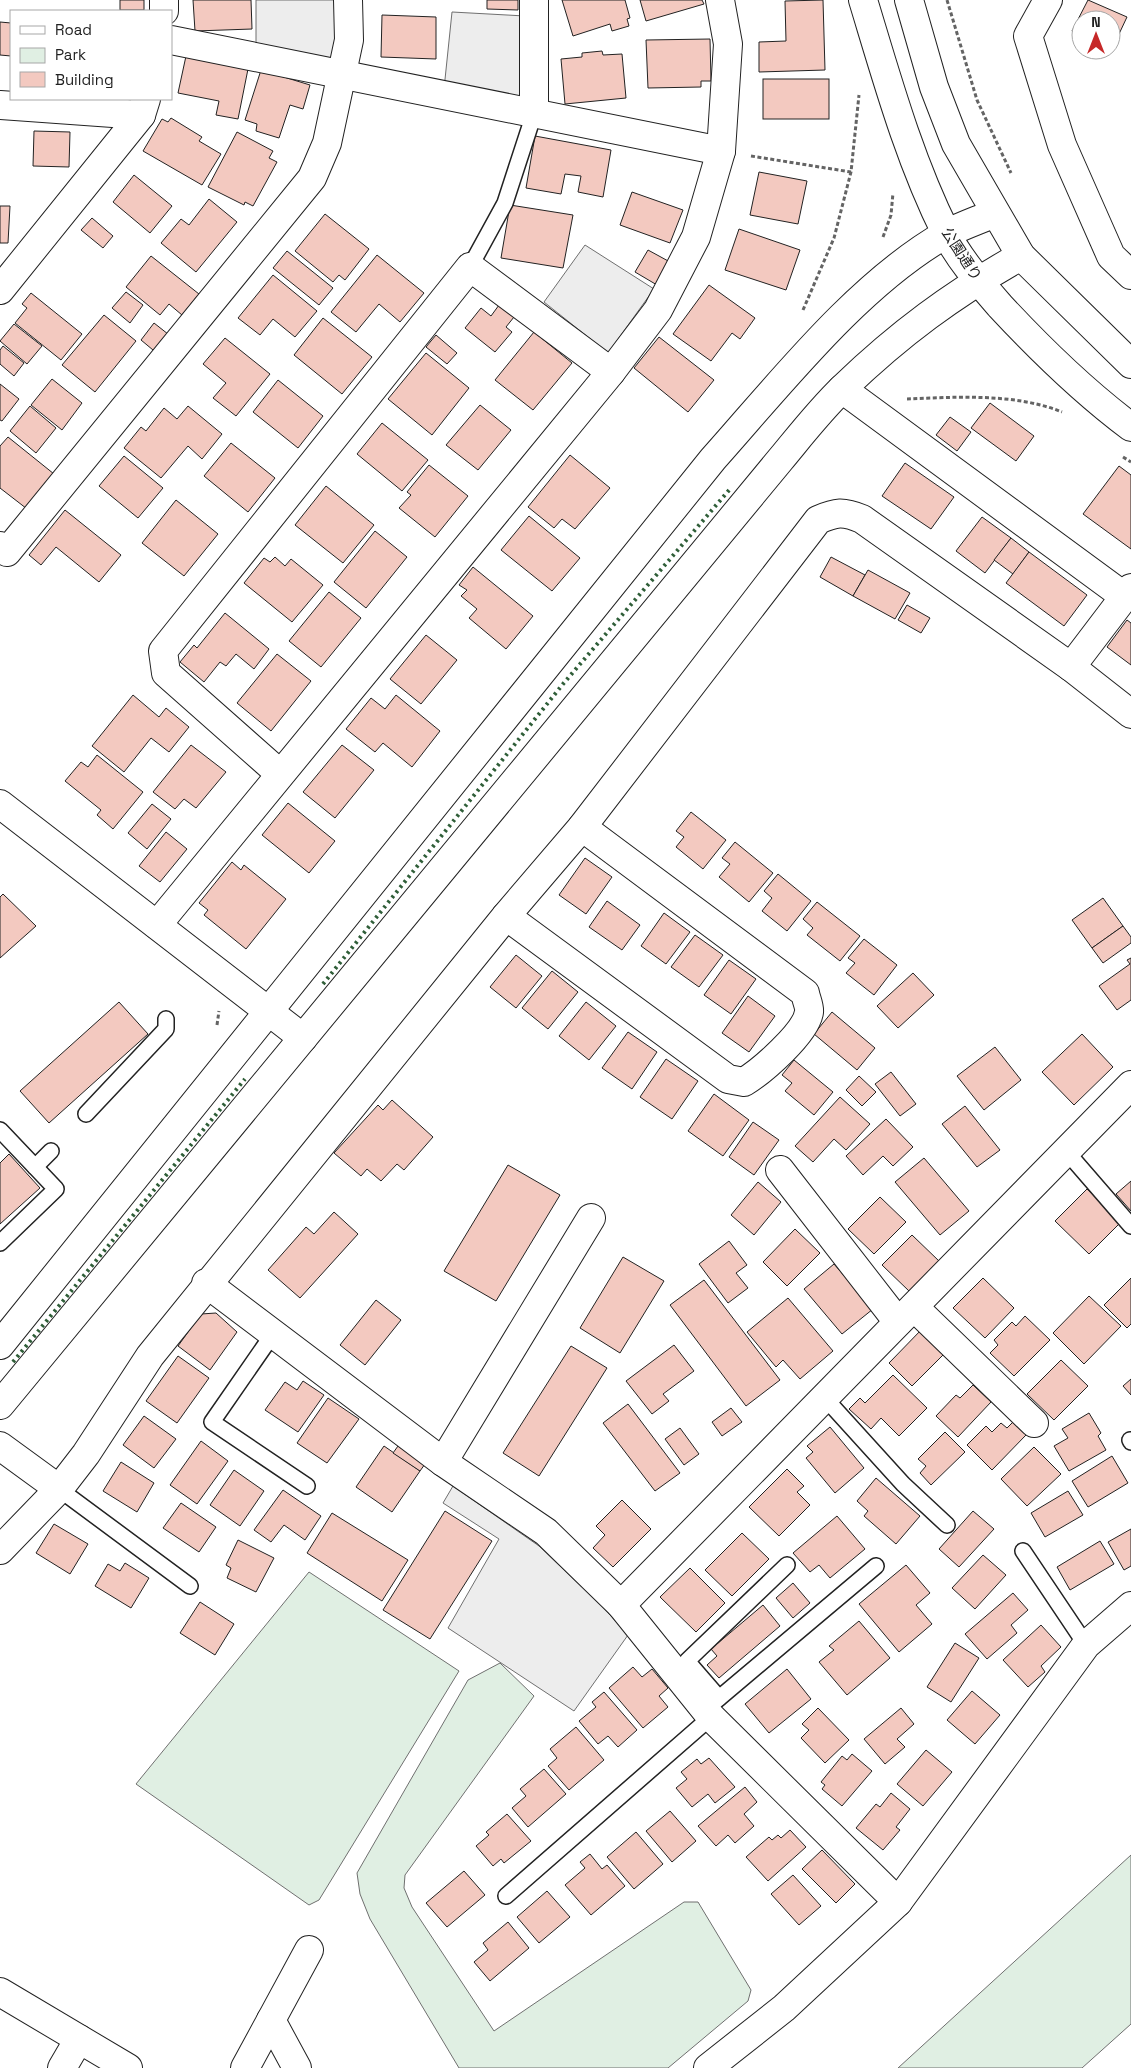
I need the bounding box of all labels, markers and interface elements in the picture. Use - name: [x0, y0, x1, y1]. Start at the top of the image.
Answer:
- legend: [10, 10, 172, 100]
- north arrow: [1071, 10, 1121, 60]
- text: N: [1091, 13, 1101, 31]
- text: Road: [55, 20, 92, 39]
- text: Park: [55, 45, 86, 64]
- text: Building: [55, 70, 114, 89]
- street label: 公園通り: [938, 224, 986, 284]

